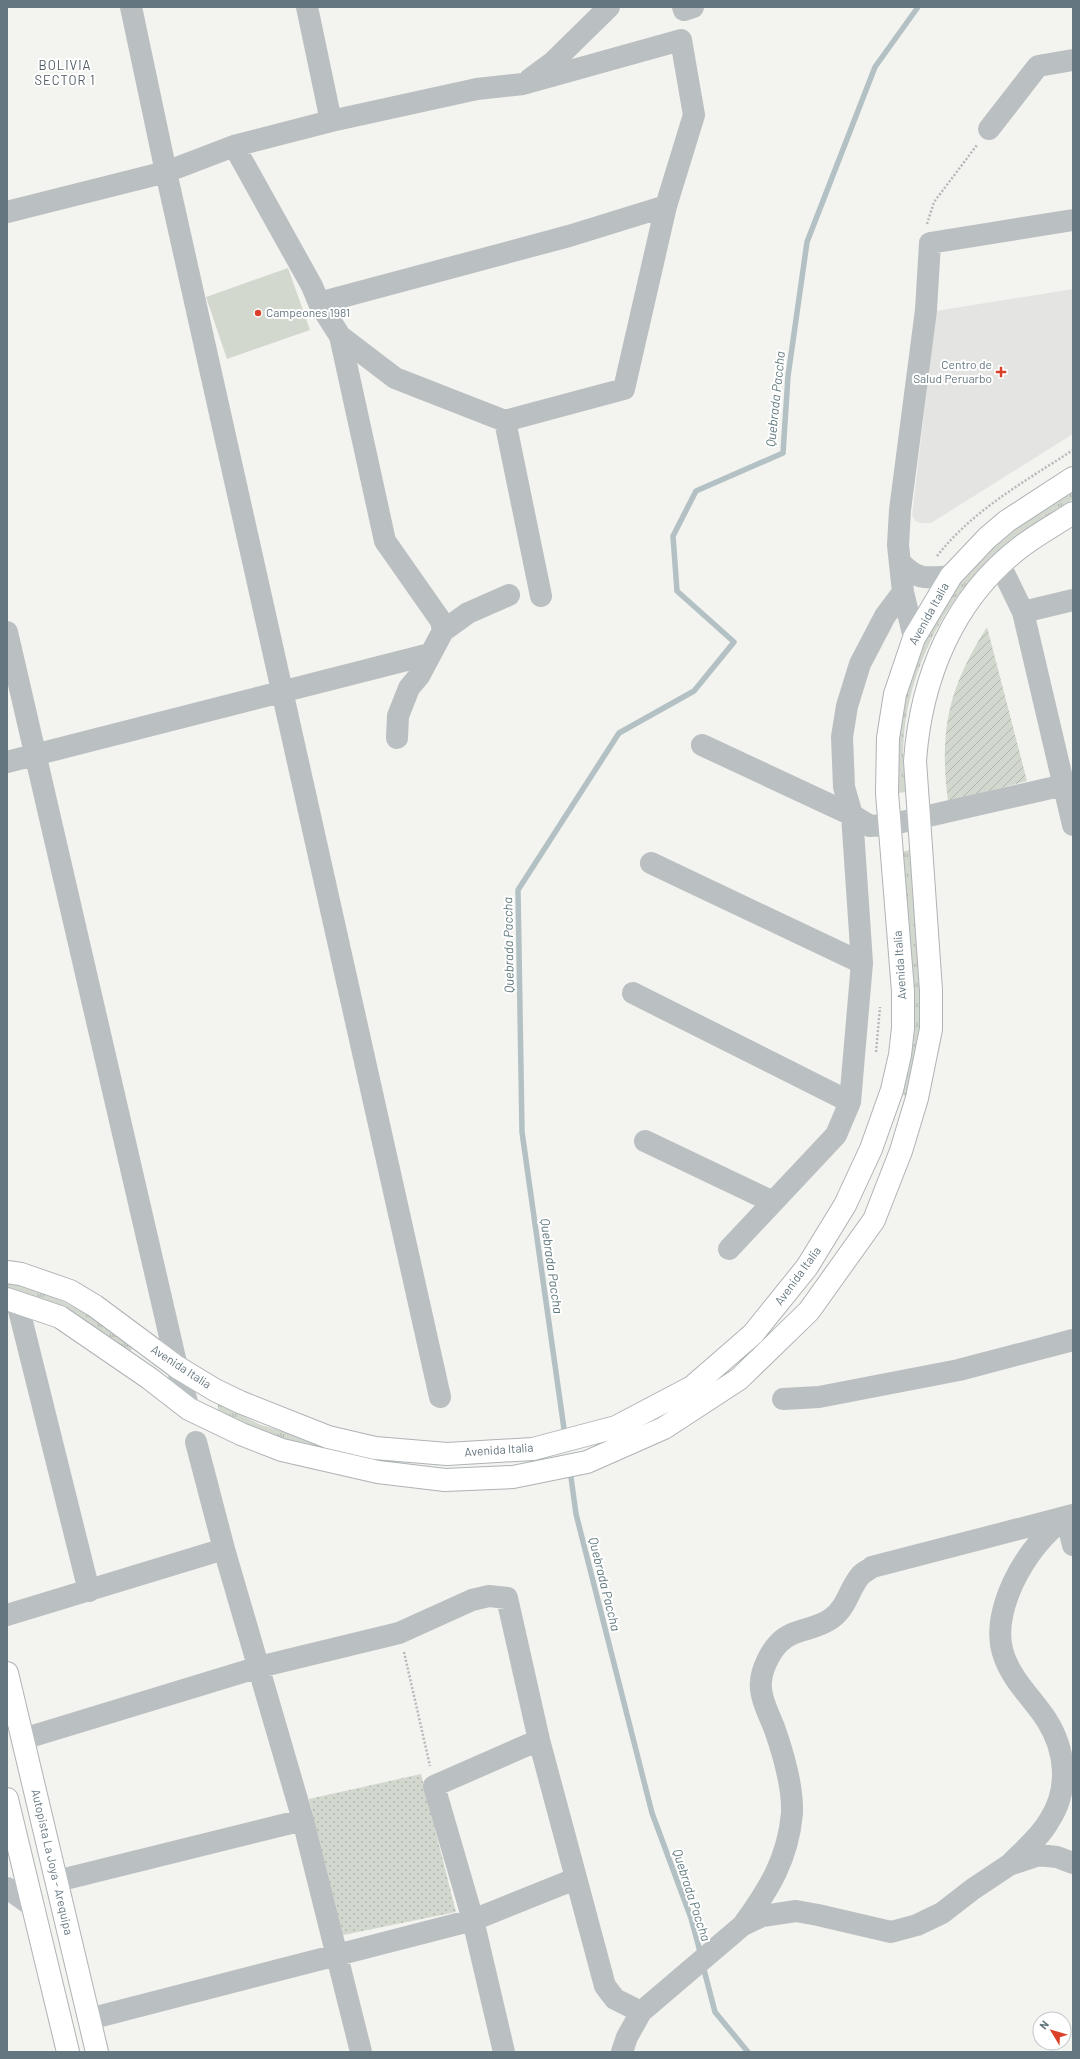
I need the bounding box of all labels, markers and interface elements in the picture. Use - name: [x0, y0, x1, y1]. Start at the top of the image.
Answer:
- district label: BOLIVIA SECTOR 1: [34, 57, 96, 88]
- place label: Campeones 1981: [266, 305, 350, 319]
- marker: Campeones 1981: [253, 308, 263, 318]
- water label: Quebrada Paccha: [762, 350, 788, 448]
- place label: Centro de Salud Peruarbo: [913, 357, 992, 385]
- marker: Centro de Salud Peruarbo: [995, 366, 1007, 378]
- street label: Avenida Italia: [905, 580, 951, 647]
- water label: Quebrada Paccha: [499, 897, 517, 993]
- street label: Avenida Italia: [890, 930, 908, 1000]
- water label: Quebrada Paccha: [537, 1217, 567, 1315]
- street label: Avenida Italia: [771, 1243, 823, 1307]
- street label: Avenida Italia: [149, 1341, 214, 1391]
- street label: Avenida Italia: [464, 1440, 534, 1458]
- water label: Quebrada Paccha: [586, 1535, 624, 1633]
- street label: Autopista La Joya - Arequipa: [29, 1787, 77, 1936]
- water label: Quebrada Paccha: [670, 1847, 715, 1943]
- north arrow: [1032, 2011, 1072, 2051]
- text: N: [1036, 2018, 1051, 2031]

